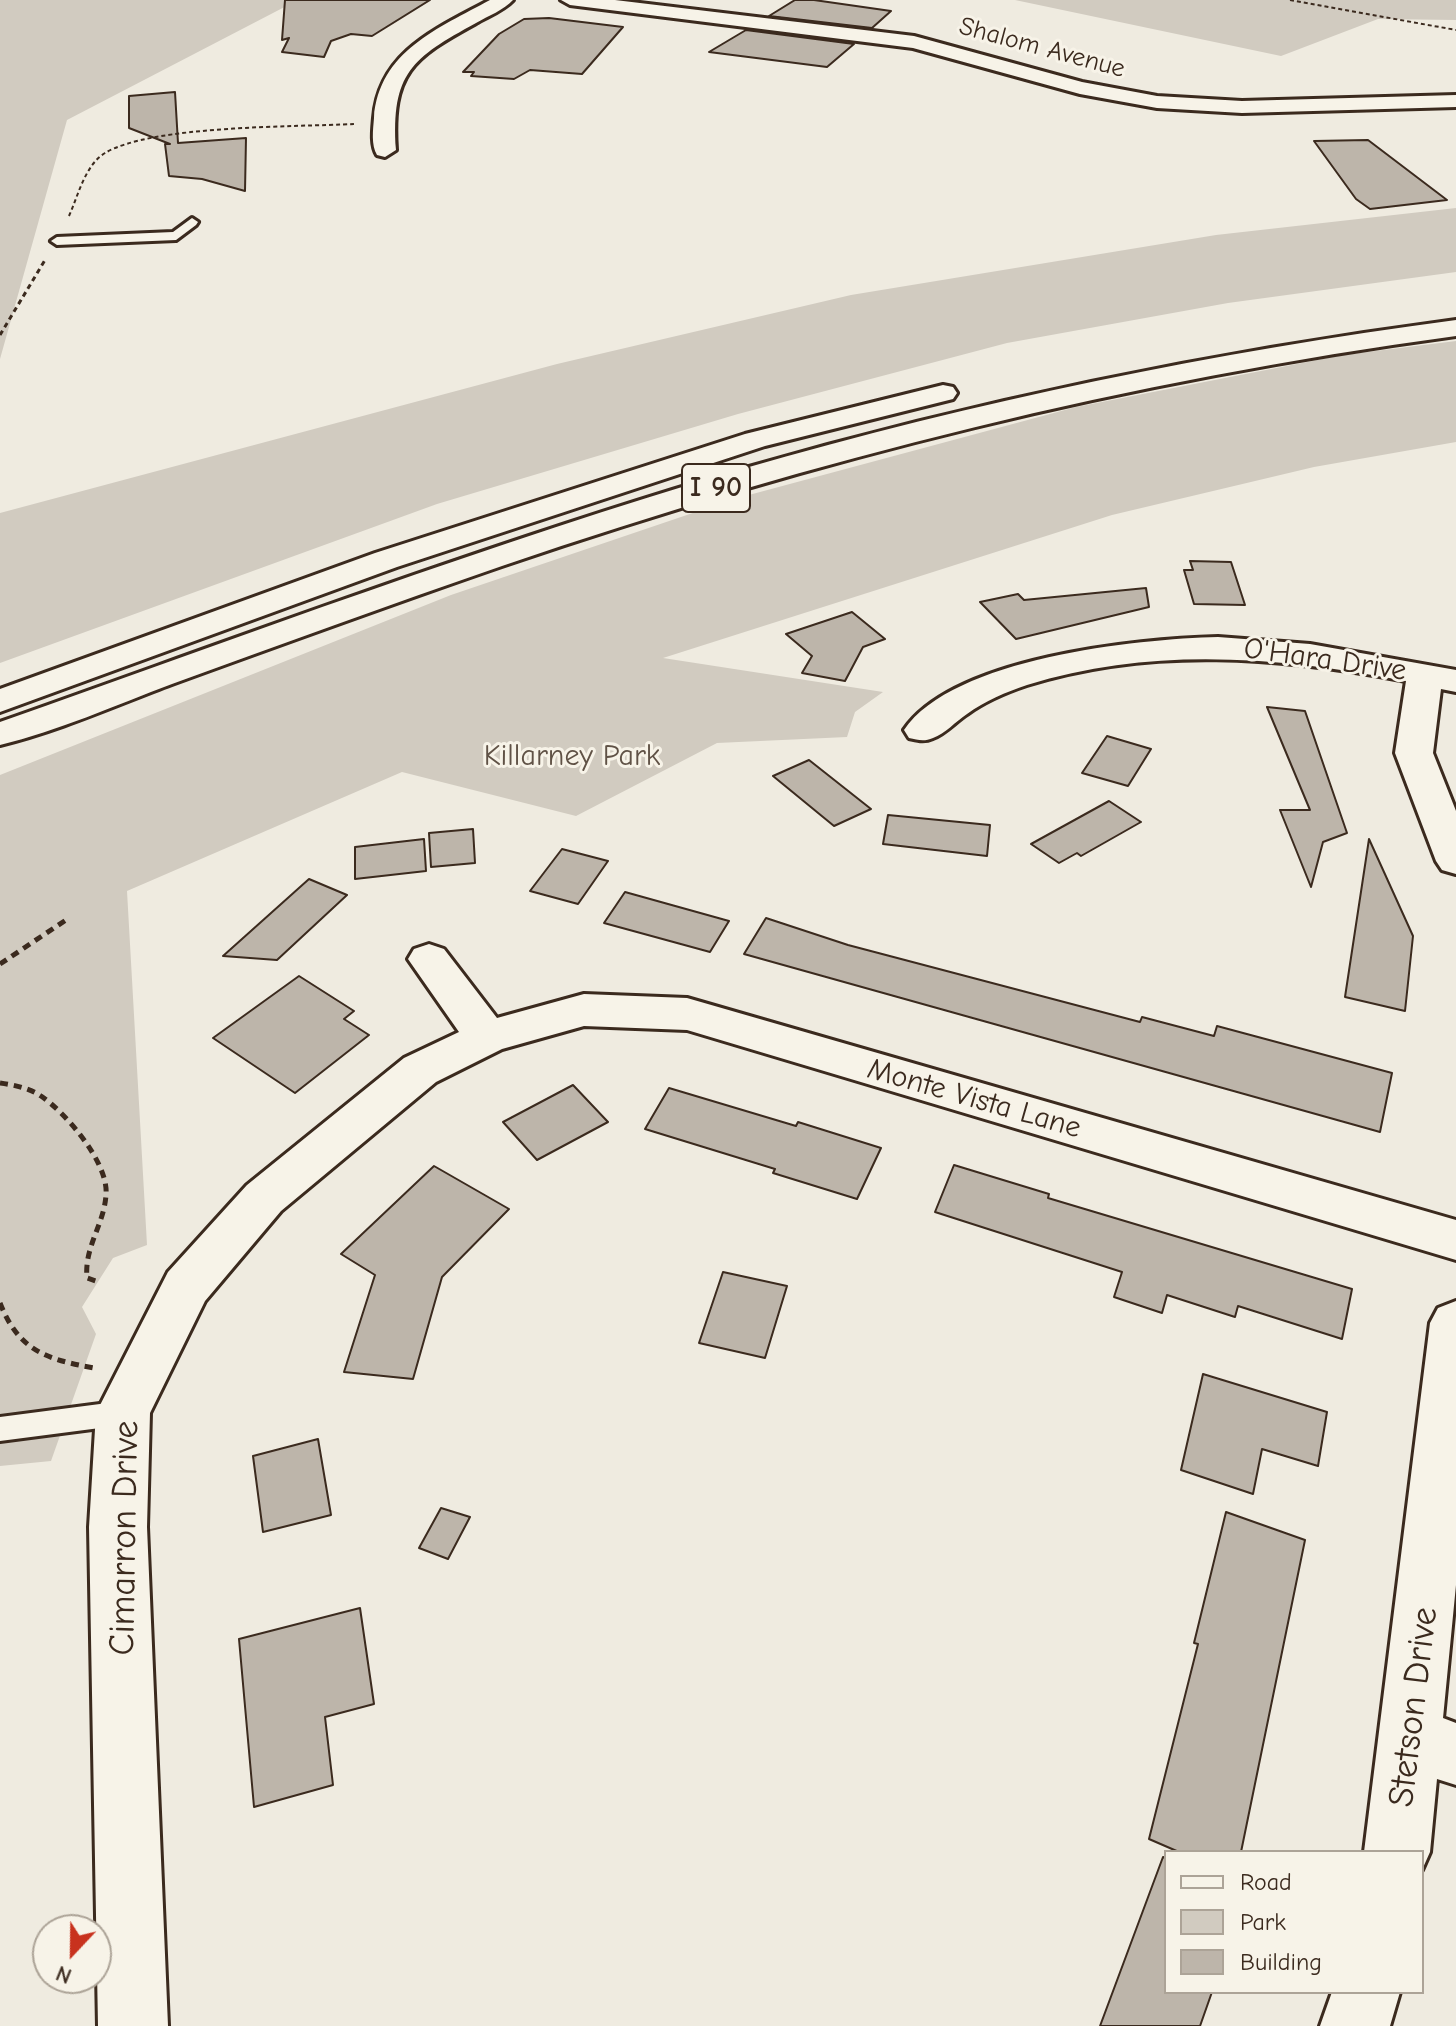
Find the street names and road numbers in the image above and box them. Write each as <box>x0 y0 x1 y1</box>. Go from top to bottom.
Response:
street label: Shalom Avenue <box>956 11 1128 85</box>
road number: I 90 <box>682 464 750 512</box>
street label: O'Hara Drive <box>1241 631 1409 689</box>
street label: Monte Vista Lane <box>863 1051 1085 1147</box>
street label: Cimarron Drive <box>101 1420 149 1656</box>
street label: Stetson Drive <box>1380 1605 1448 1809</box>

